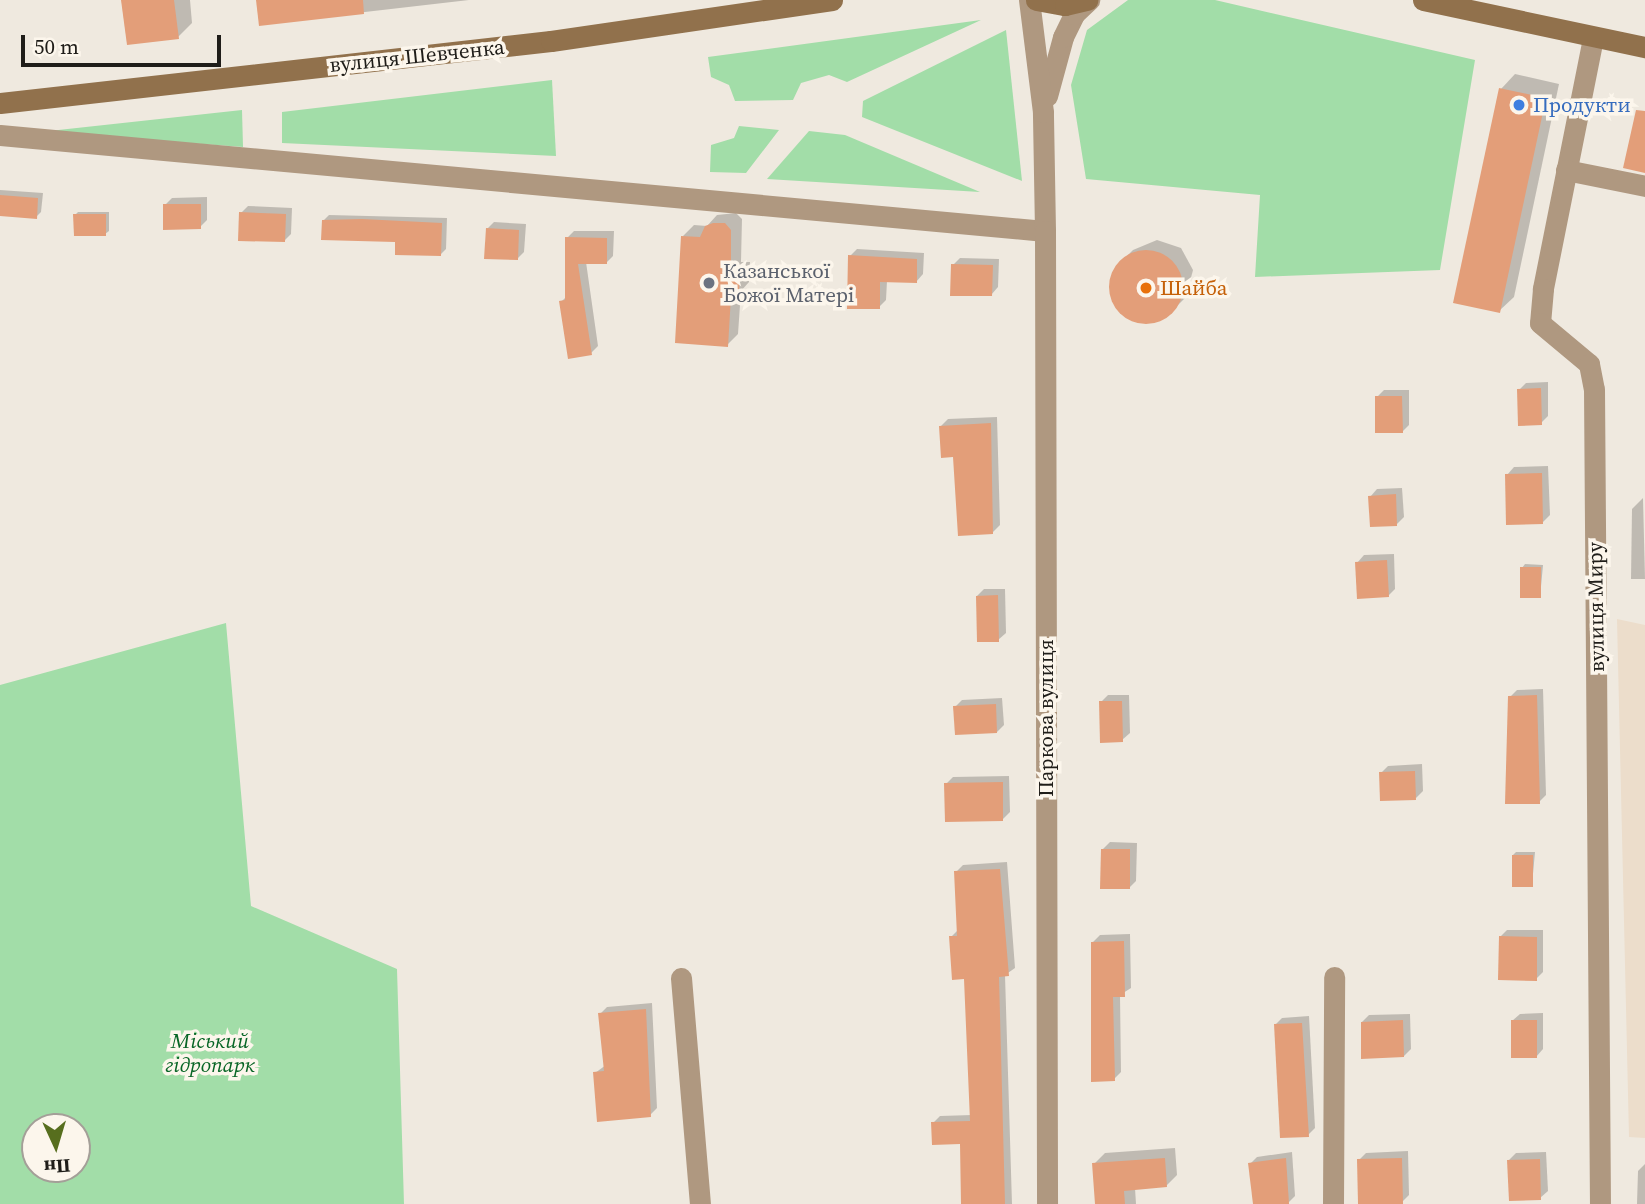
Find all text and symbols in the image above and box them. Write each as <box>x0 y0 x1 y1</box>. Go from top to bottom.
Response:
scale bar <box>24 21 224 65</box>
text: 50 m <box>34 32 79 61</box>
street label: вулиця Шевченка <box>328 34 506 78</box>
place label: Продукти <box>1533 92 1631 118</box>
marker: Продукти <box>1511 97 1527 113</box>
place label: Казанської Божої Матері <box>723 258 854 308</box>
marker: Казанської Божої Матері <box>701 275 717 291</box>
place label: Шайба <box>1160 275 1227 301</box>
marker: Шайба <box>1138 280 1154 296</box>
street label: вулиця Миру <box>1582 542 1610 672</box>
street label: Паркова вулиця <box>1033 639 1059 797</box>
park label: Міський гідропарк <box>165 1028 255 1078</box>
north arrow <box>21 1113 91 1183</box>
text: Пн <box>43 1153 71 1181</box>

